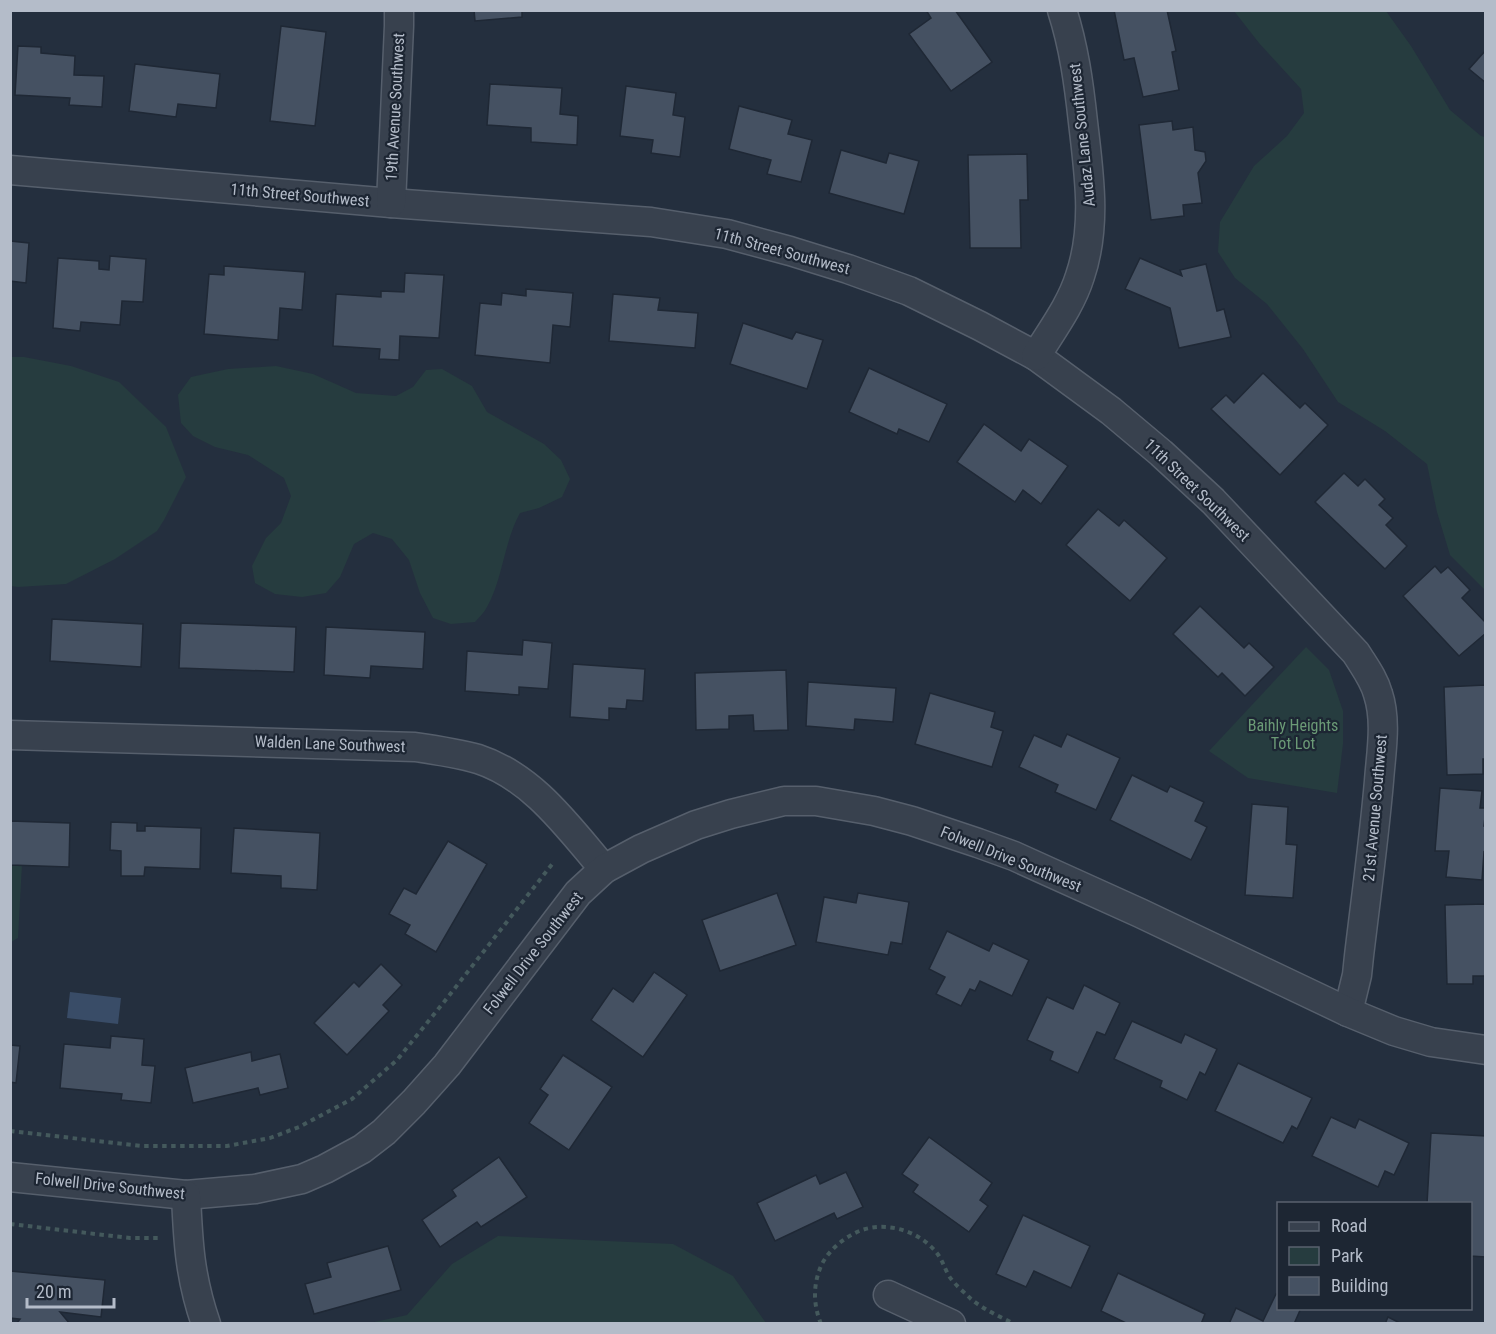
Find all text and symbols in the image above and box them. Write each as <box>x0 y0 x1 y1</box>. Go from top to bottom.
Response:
street label: 19th Avenue Southwest <box>382 32 408 181</box>
street label: Audaz Lane Southwest <box>1065 62 1099 208</box>
street label: 11th Street Southwest <box>230 179 371 211</box>
street label: 11th Street Southwest <box>712 224 852 278</box>
street label: 11th Street Southwest <box>1140 435 1254 545</box>
park label: Baihly Heights Tot Lot <box>1248 716 1338 753</box>
street label: Walden Lane Southwest <box>254 732 406 756</box>
street label: 21st Avenue Southwest <box>1359 733 1391 882</box>
street label: Folwell Drive Southwest <box>938 822 1084 896</box>
street label: Folwell Drive Southwest <box>479 888 587 1018</box>
street label: Folwell Drive Southwest <box>34 1169 186 1203</box>
legend <box>1277 1202 1472 1310</box>
text: Road <box>1331 1215 1367 1236</box>
text: Park <box>1331 1245 1363 1266</box>
scale bar <box>27 1271 114 1309</box>
text: Building <box>1331 1275 1388 1296</box>
text: 20 m <box>36 1281 71 1302</box>

